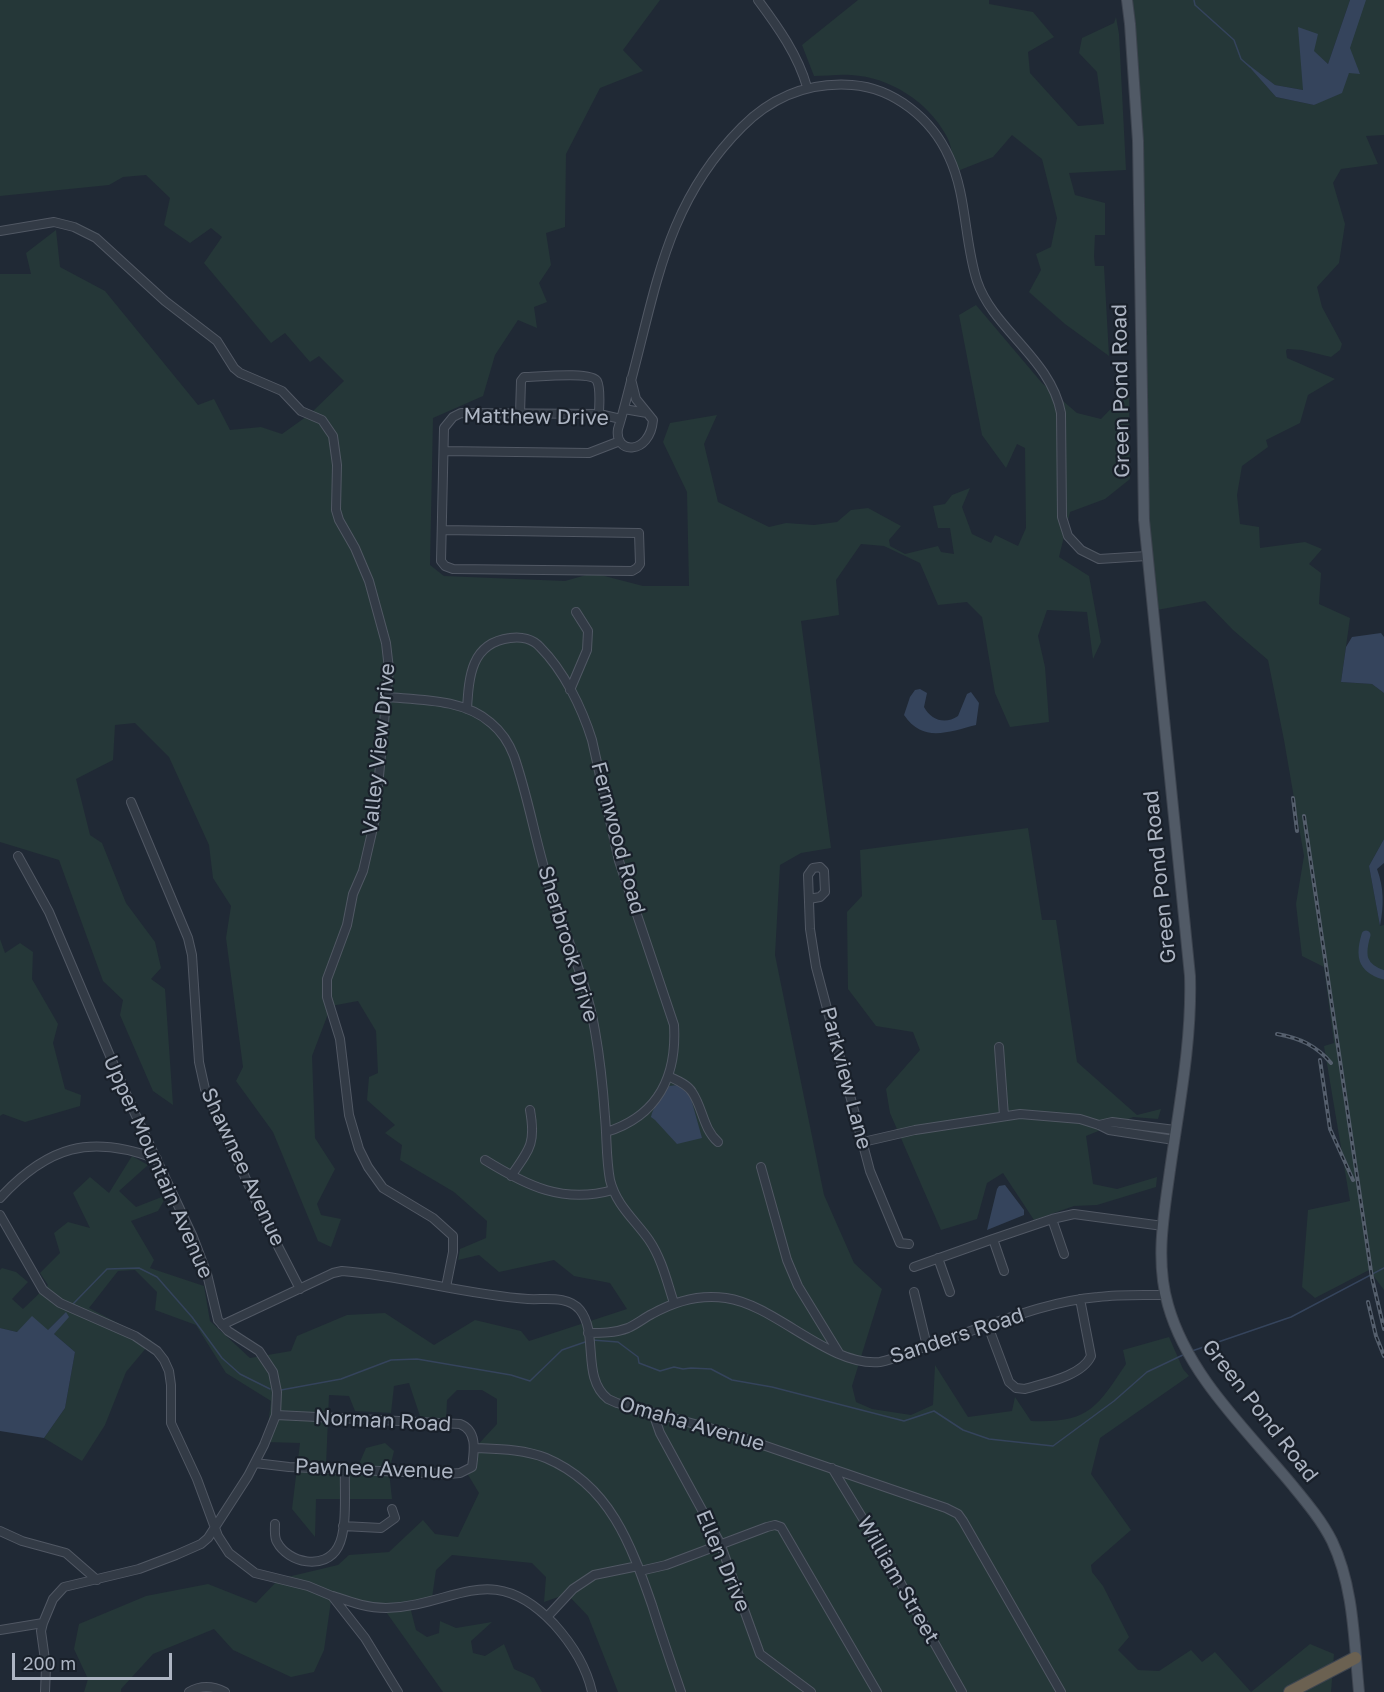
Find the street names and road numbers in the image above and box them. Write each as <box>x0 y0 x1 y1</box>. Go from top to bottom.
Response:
street label: Green Pond Road <box>1107 304 1135 478</box>
street label: Matthew Drive <box>463 403 609 431</box>
street label: Valley View Drive <box>357 662 401 836</box>
street label: Fernwood Road <box>586 759 650 917</box>
street label: Green Pond Road <box>1138 789 1182 965</box>
street label: Sherbrook Drive <box>532 863 604 1025</box>
street label: Parkview Lane <box>815 1004 877 1152</box>
street label: Upper Mountain Avenue <box>97 1052 219 1282</box>
street label: Shawnee Avenue <box>195 1084 291 1250</box>
street label: Sanders Road <box>887 1302 1027 1370</box>
street label: Green Pond Road <box>1197 1335 1323 1487</box>
street label: Omaha Avenue <box>616 1391 768 1457</box>
street label: Norman Road <box>314 1405 452 1437</box>
street label: Pawnee Avenue <box>294 1454 454 1484</box>
street label: Ellen Drive <box>690 1506 756 1616</box>
street label: William Street <box>851 1512 945 1648</box>

